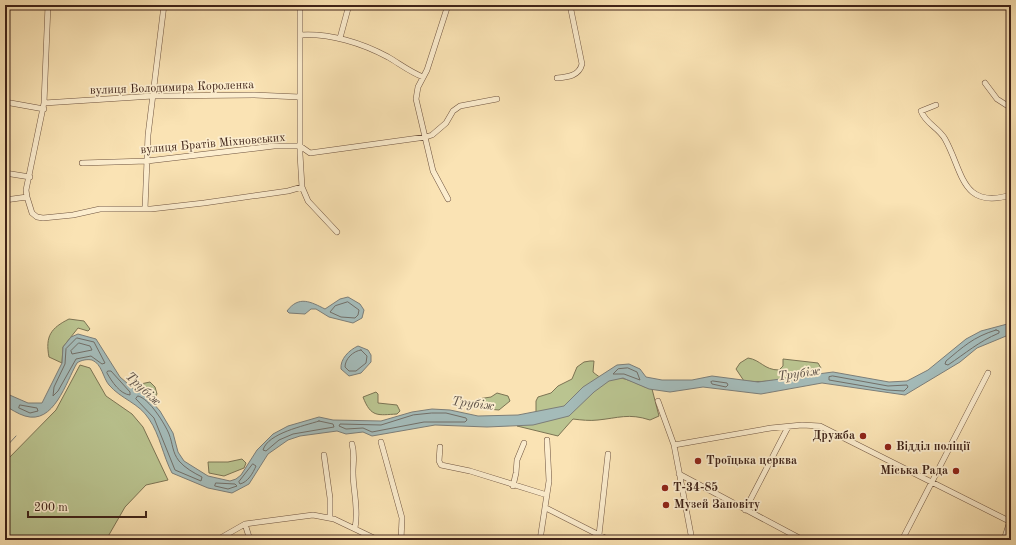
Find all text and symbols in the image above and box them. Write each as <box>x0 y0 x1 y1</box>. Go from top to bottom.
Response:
street label: вулиця Володимира Короленка <box>90 79 254 97</box>
street label: вулиця Братів Міхновських <box>140 131 286 156</box>
water label: Трубіж <box>777 365 822 383</box>
water label: Трубіж <box>123 370 163 409</box>
water label: Трубіж <box>451 395 495 413</box>
place label: Дружба <box>812 430 855 442</box>
marker: Дружба <box>858 431 868 441</box>
place label: Відділ поліції <box>896 441 971 453</box>
marker: Відділ поліції <box>883 442 893 452</box>
place label: Троїцька церква <box>706 455 797 467</box>
marker: Троїцька церква <box>693 456 703 466</box>
place label: Міська Рада <box>880 465 948 477</box>
marker: Міська Рада <box>951 466 961 476</box>
place label: Т-34-85 <box>673 481 718 494</box>
marker: Т-34-85 <box>660 483 670 493</box>
scale bar <box>28 493 146 519</box>
place label: Музей Заповіту <box>674 499 760 511</box>
marker: Музей Заповіту <box>661 500 671 510</box>
text: 200 m <box>34 502 68 514</box>

